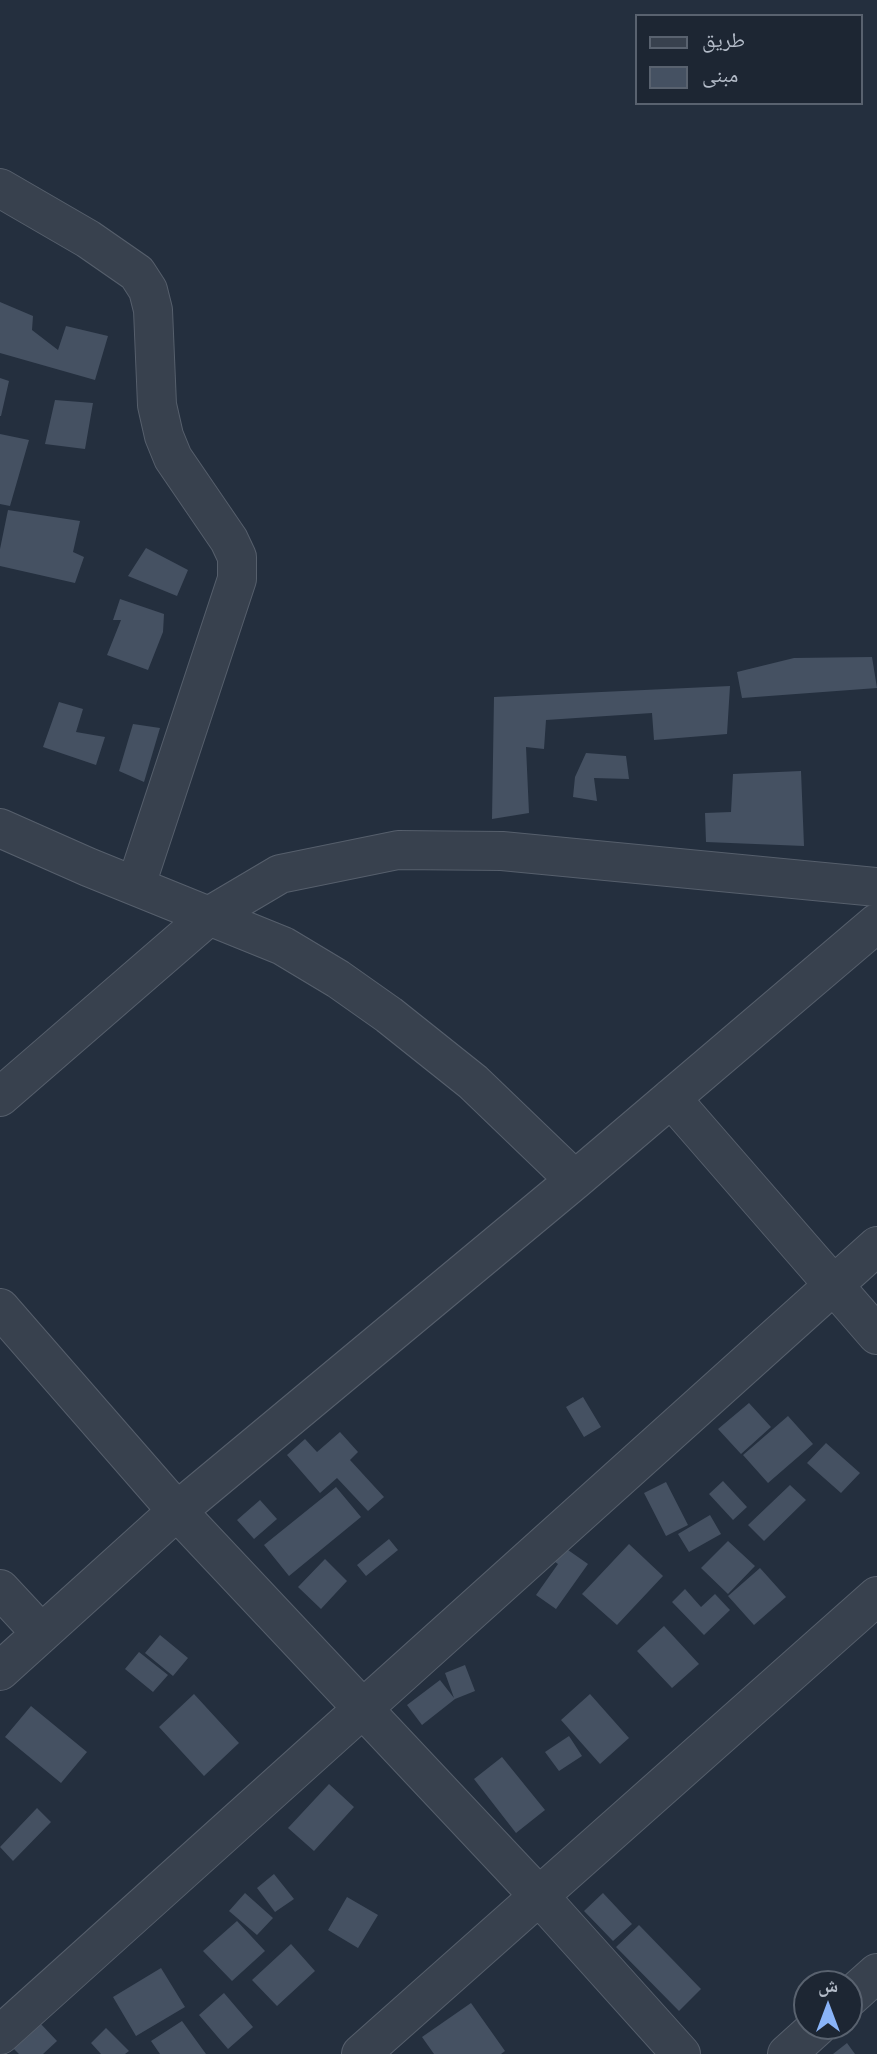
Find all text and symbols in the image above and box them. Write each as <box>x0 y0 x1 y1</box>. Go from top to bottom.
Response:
legend <box>636 14 863 105</box>
text: طريق <box>702 28 745 52</box>
text: مبنى <box>702 63 738 87</box>
north arrow <box>793 1970 863 2040</box>
text: ش <box>818 1974 838 1997</box>

